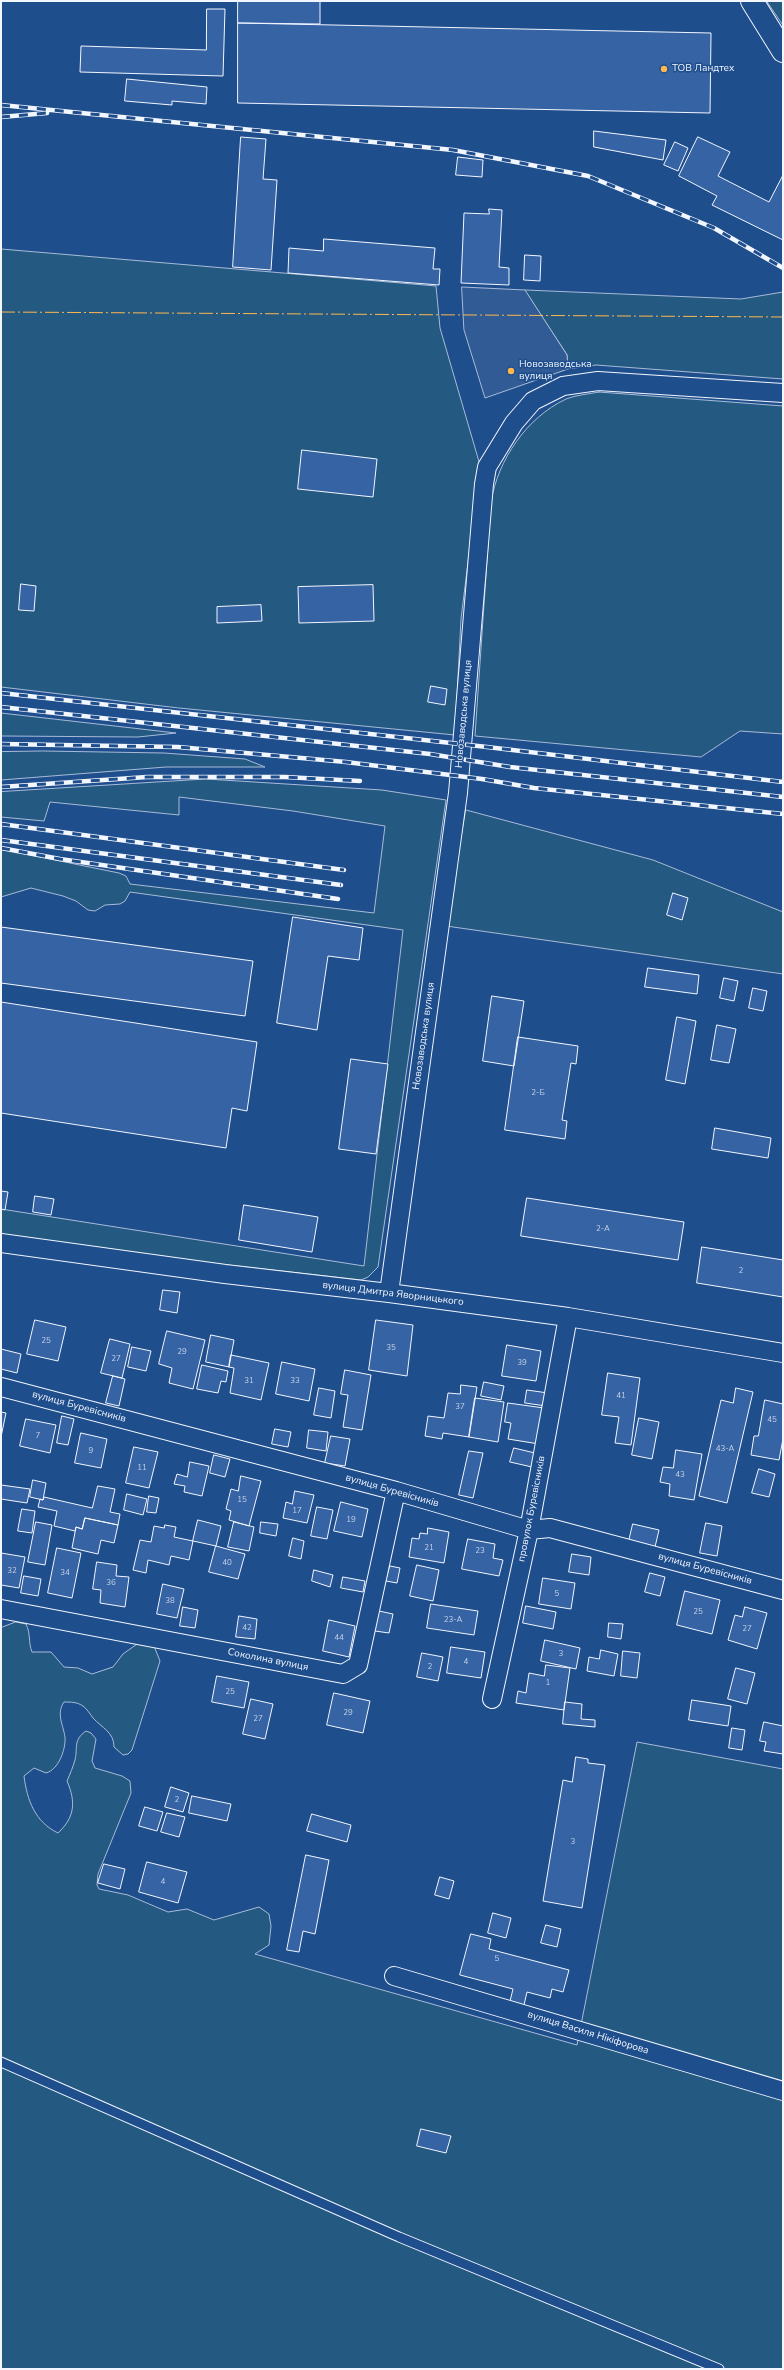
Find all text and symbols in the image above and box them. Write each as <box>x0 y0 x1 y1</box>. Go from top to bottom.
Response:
place label: ТОВ Ландтех <box>672 63 734 75</box>
marker: ТОВ Ландтех <box>659 64 669 74</box>
place label: Новозаводська вулиця <box>519 359 592 382</box>
marker: Новозаводська вулиця <box>506 366 516 376</box>
street label: Новозаводська вулиця <box>453 659 475 769</box>
street label: Новозаводська вулиця <box>411 981 437 1091</box>
house number: 2-Б <box>531 1088 545 1098</box>
house number: 2-А <box>596 1224 610 1234</box>
house number: 2 <box>739 1266 743 1276</box>
street label: вулиця Дмитра Яворницького <box>322 1279 464 1309</box>
house number: 25 <box>41 1336 51 1346</box>
house number: 35 <box>386 1343 396 1353</box>
house number: 29 <box>177 1347 187 1357</box>
house number: 27 <box>111 1354 121 1364</box>
house number: 39 <box>517 1358 527 1368</box>
house number: 31 <box>244 1376 254 1386</box>
house number: 33 <box>290 1376 300 1386</box>
street label: вулиця Буревісників <box>31 1389 127 1425</box>
house number: 41 <box>616 1391 626 1401</box>
house number: 37 <box>455 1402 465 1412</box>
house number: 45 <box>767 1415 777 1425</box>
house number: 7 <box>36 1431 40 1441</box>
house number: 43-А <box>716 1444 734 1454</box>
house number: 9 <box>89 1446 93 1456</box>
street label: провулок Буревісників <box>516 1455 548 1563</box>
house number: 11 <box>137 1463 147 1473</box>
house number: 43 <box>675 1470 685 1480</box>
street label: вулиця Буревісників <box>344 1472 440 1510</box>
house number: 15 <box>237 1495 247 1505</box>
house number: 17 <box>292 1506 302 1516</box>
house number: 19 <box>346 1515 356 1525</box>
house number: 21 <box>424 1543 434 1553</box>
house number: 23 <box>475 1546 485 1556</box>
street label: вулиця Буревісників <box>657 1551 753 1587</box>
house number: 40 <box>222 1558 232 1568</box>
house number: 32 <box>7 1566 17 1576</box>
house number: 34 <box>60 1568 70 1578</box>
house number: 36 <box>106 1578 116 1588</box>
house number: 5 <box>555 1589 559 1599</box>
house number: 38 <box>165 1596 175 1606</box>
house number: 25 <box>693 1607 703 1617</box>
house number: 23-А <box>444 1615 462 1625</box>
house number: 42 <box>242 1623 252 1633</box>
house number: 27 <box>742 1624 752 1634</box>
house number: 44 <box>334 1633 344 1643</box>
street label: Соколина вулиця <box>227 1646 309 1674</box>
house number: 3 <box>559 1649 563 1659</box>
house number: 4 <box>464 1657 468 1667</box>
house number: 2 <box>428 1662 432 1672</box>
house number: 1 <box>546 1678 550 1688</box>
house number: 25 <box>225 1687 235 1697</box>
house number: 29 <box>343 1708 353 1718</box>
house number: 27 <box>253 1714 263 1724</box>
house number: 2 <box>175 1795 179 1805</box>
house number: 3 <box>571 1837 575 1847</box>
house number: 4 <box>161 1877 165 1887</box>
house number: 5 <box>495 1954 499 1964</box>
street label: вулиця Василя Нікіфорова <box>526 2009 650 2057</box>

